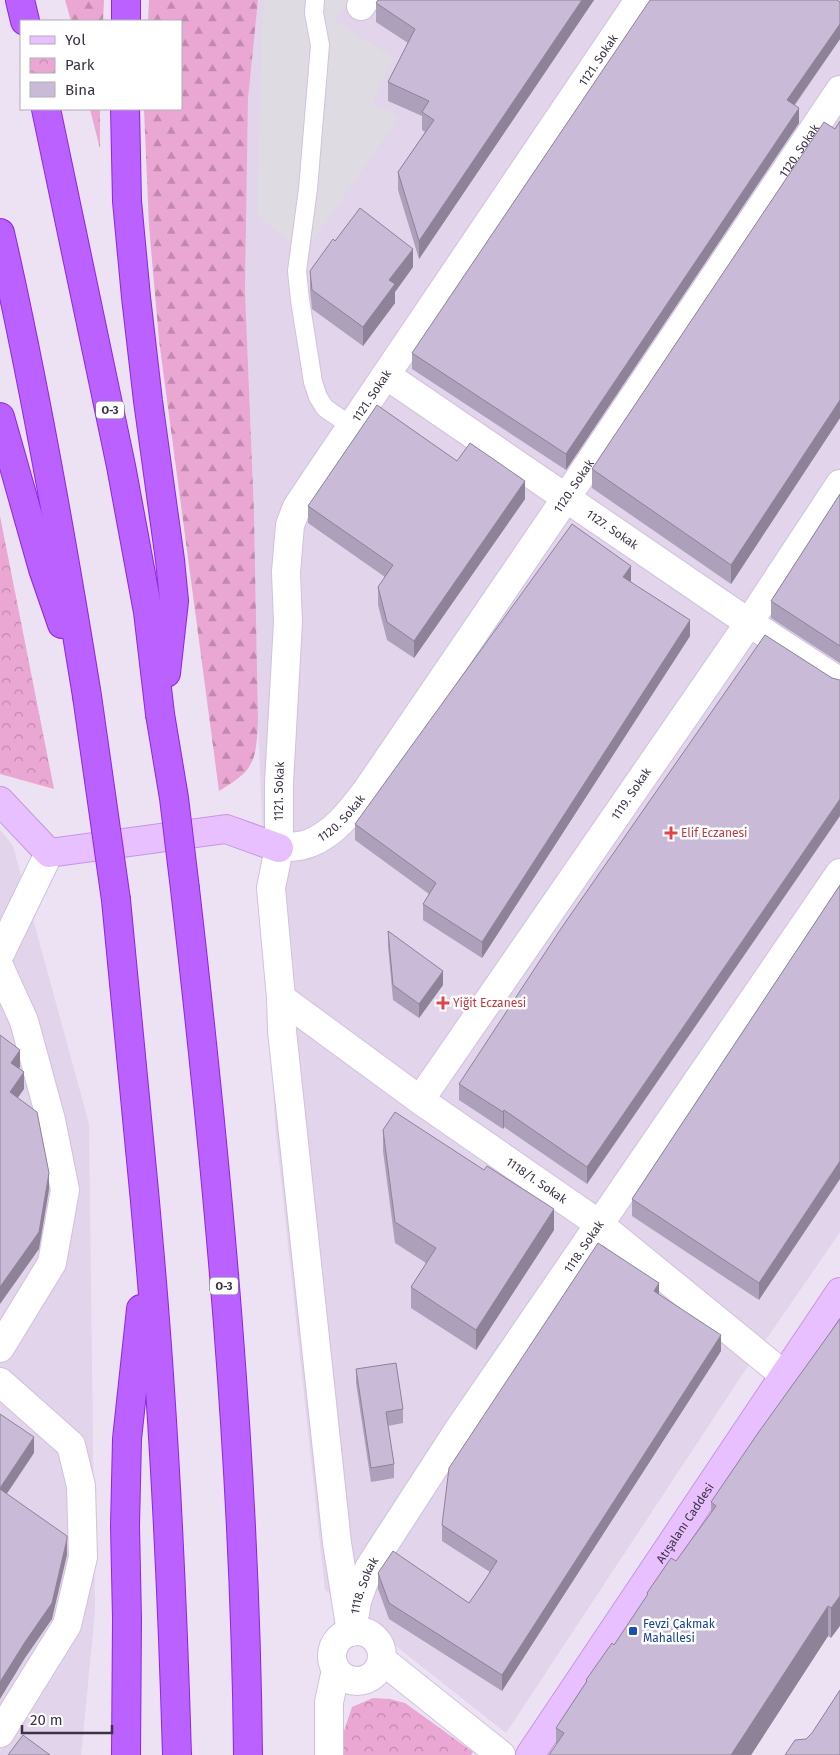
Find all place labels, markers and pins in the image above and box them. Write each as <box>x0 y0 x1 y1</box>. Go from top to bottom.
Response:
place label: Elif Eczanesi <box>681 826 748 840</box>
marker: Elif Eczanesi <box>665 827 677 839</box>
place label: Yiğit Eczanesi <box>453 996 526 1010</box>
marker: Yiğit Eczanesi <box>437 997 449 1009</box>
place label: Fevzi Çakmak Mahallesi <box>643 1617 716 1645</box>
marker: Fevzi Çakmak Mahallesi <box>627 1625 639 1637</box>

